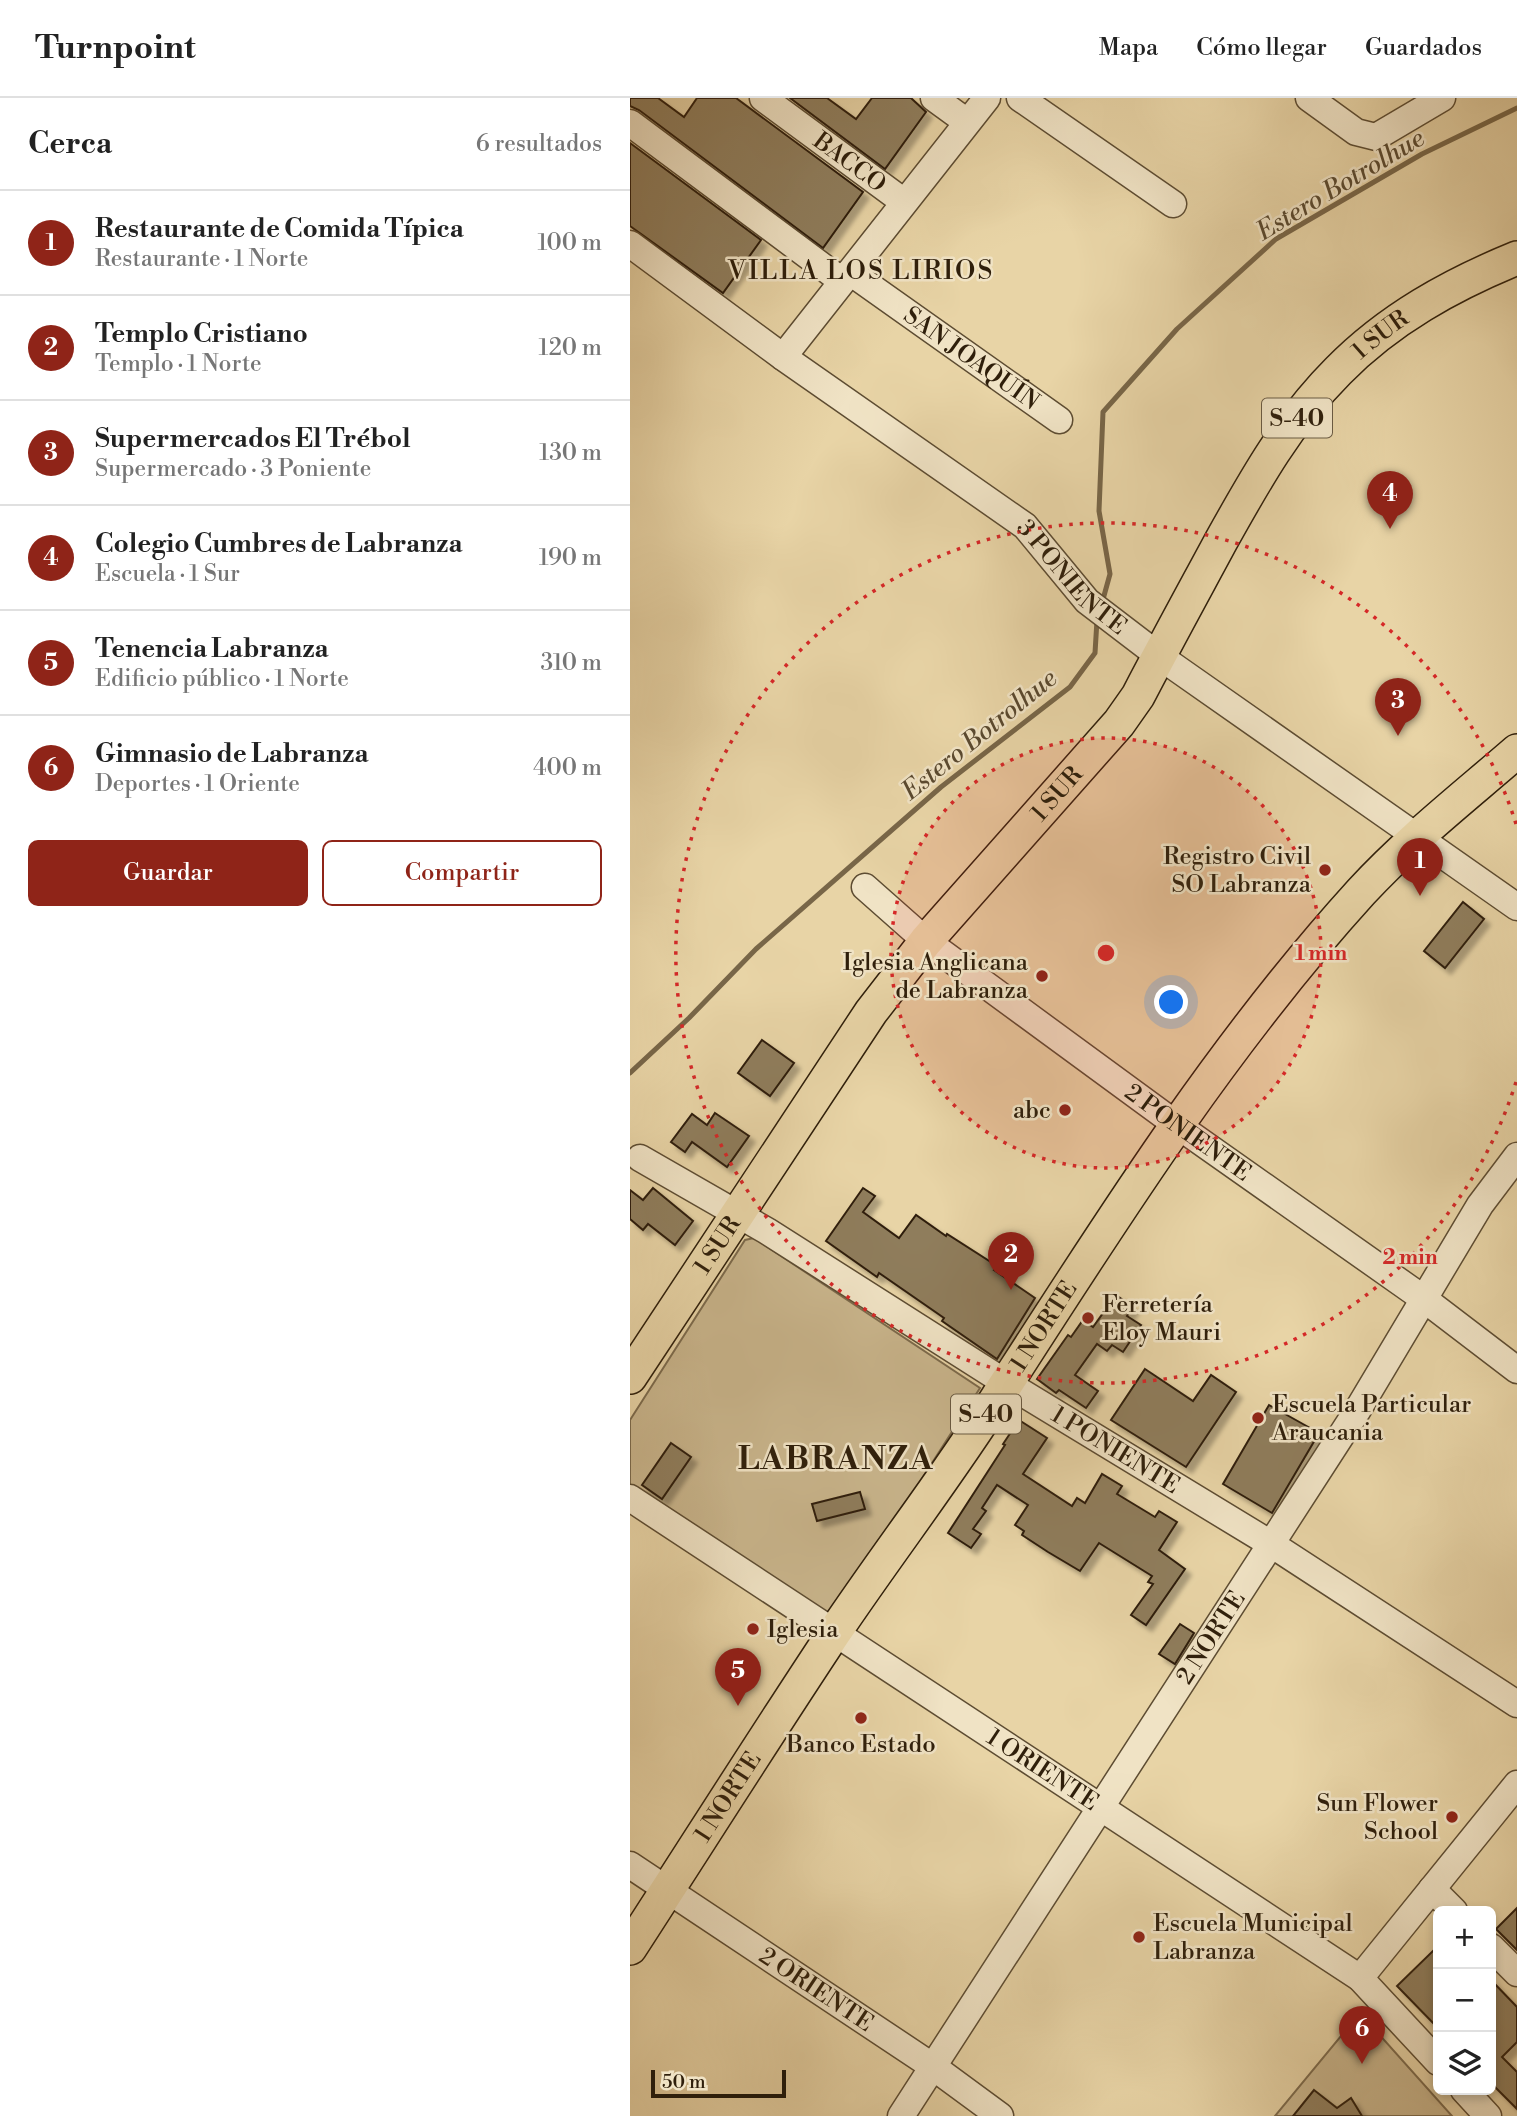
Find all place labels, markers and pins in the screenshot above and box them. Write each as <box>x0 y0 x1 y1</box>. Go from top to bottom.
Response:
pin: 4 <box>1367 471 1413 529</box>
pin: 3 <box>1375 678 1421 736</box>
pin: 1 <box>1397 838 1443 896</box>
place label: Registro Civil SO Labranza <box>1163 842 1312 900</box>
marker: Registro Civil SO Labranza <box>1317 862 1333 878</box>
centre of rings <box>1094 941 1118 965</box>
place label: Iglesia Anglicana de Labranza <box>843 948 1029 1006</box>
marker: Iglesia Anglicana de Labranza <box>1034 968 1050 984</box>
place label: abc <box>1013 1096 1051 1126</box>
marker: abc <box>1057 1102 1073 1118</box>
pin: 2 <box>988 1232 1034 1290</box>
place label: Ferretería Eloy Mauri <box>1102 1290 1221 1348</box>
marker: Ferretería Eloy Mauri <box>1080 1310 1096 1326</box>
place label: Escuela Particular Araucania <box>1271 1390 1471 1448</box>
marker: Escuela Particular Araucania <box>1250 1410 1266 1426</box>
place label: Iglesia <box>767 1615 839 1645</box>
marker: Iglesia <box>745 1621 761 1637</box>
pin: 5 <box>715 1648 761 1706</box>
marker: Banco Estado <box>853 1710 869 1726</box>
place label: Banco Estado <box>785 1730 936 1760</box>
place label: Sun Flower School <box>1316 1789 1438 1847</box>
marker: Sun Flower School <box>1444 1809 1460 1825</box>
place label: Escuela Municipal Labranza <box>1153 1909 1353 1967</box>
marker: Escuela Municipal Labranza <box>1131 1929 1147 1945</box>
pin: 6 <box>1339 2006 1385 2064</box>

